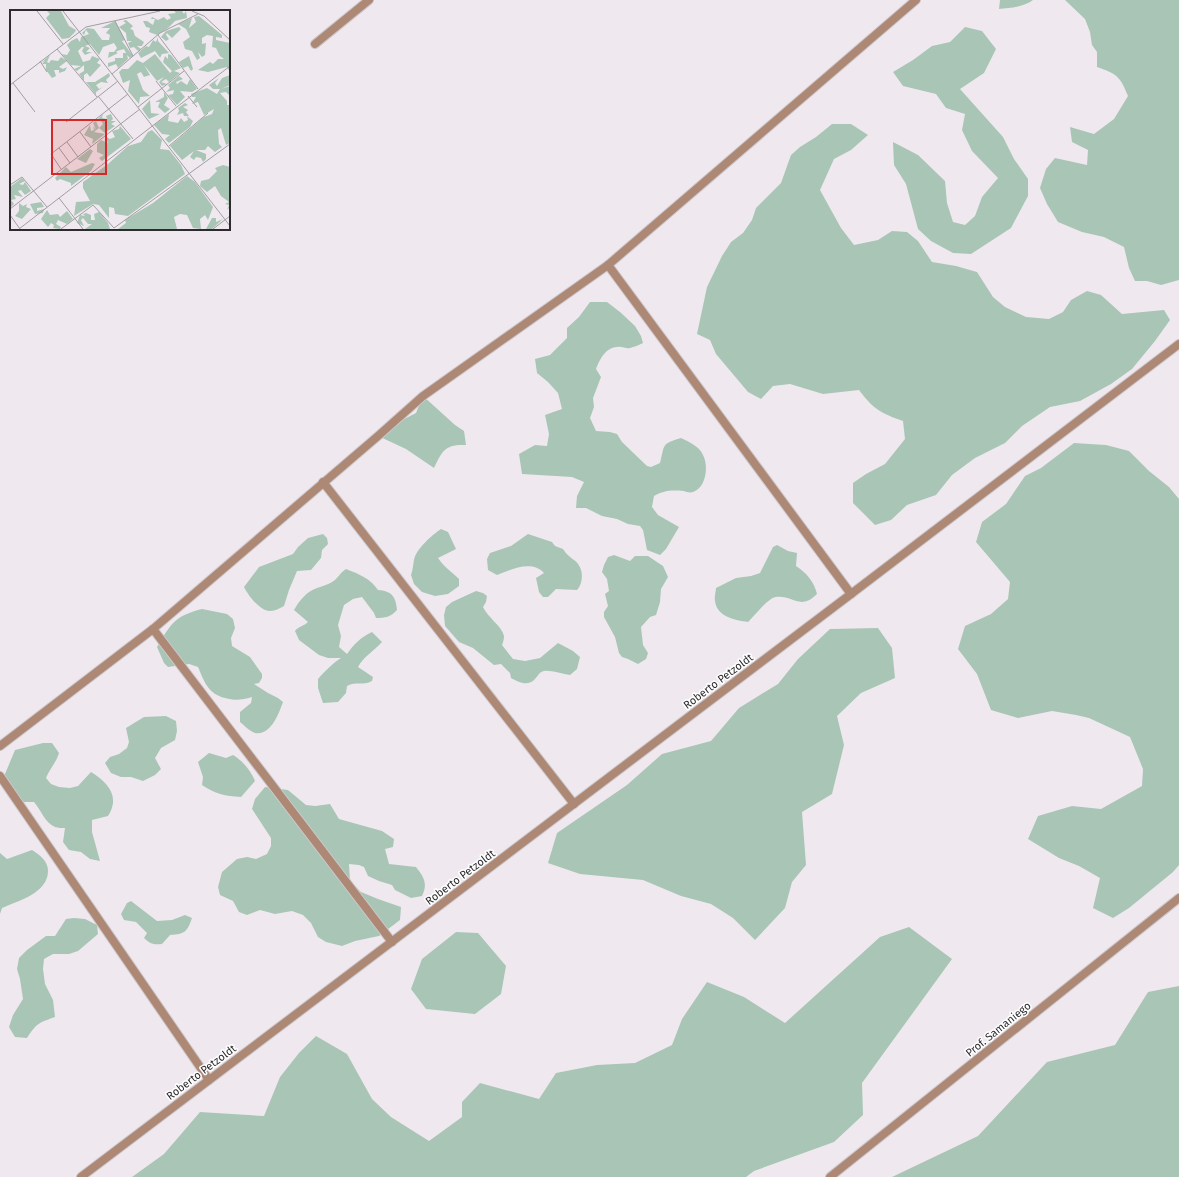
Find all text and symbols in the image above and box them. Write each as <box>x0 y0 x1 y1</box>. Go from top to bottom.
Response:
inset map <box>10 10 230 230</box>
street label: Roberto Petzoldt <box>681 651 756 712</box>
street label: Roberto Petzoldt <box>423 847 498 908</box>
street label: Prof. Samaniego <box>963 999 1034 1060</box>
street label: Roberto Petzoldt <box>164 1042 239 1103</box>

